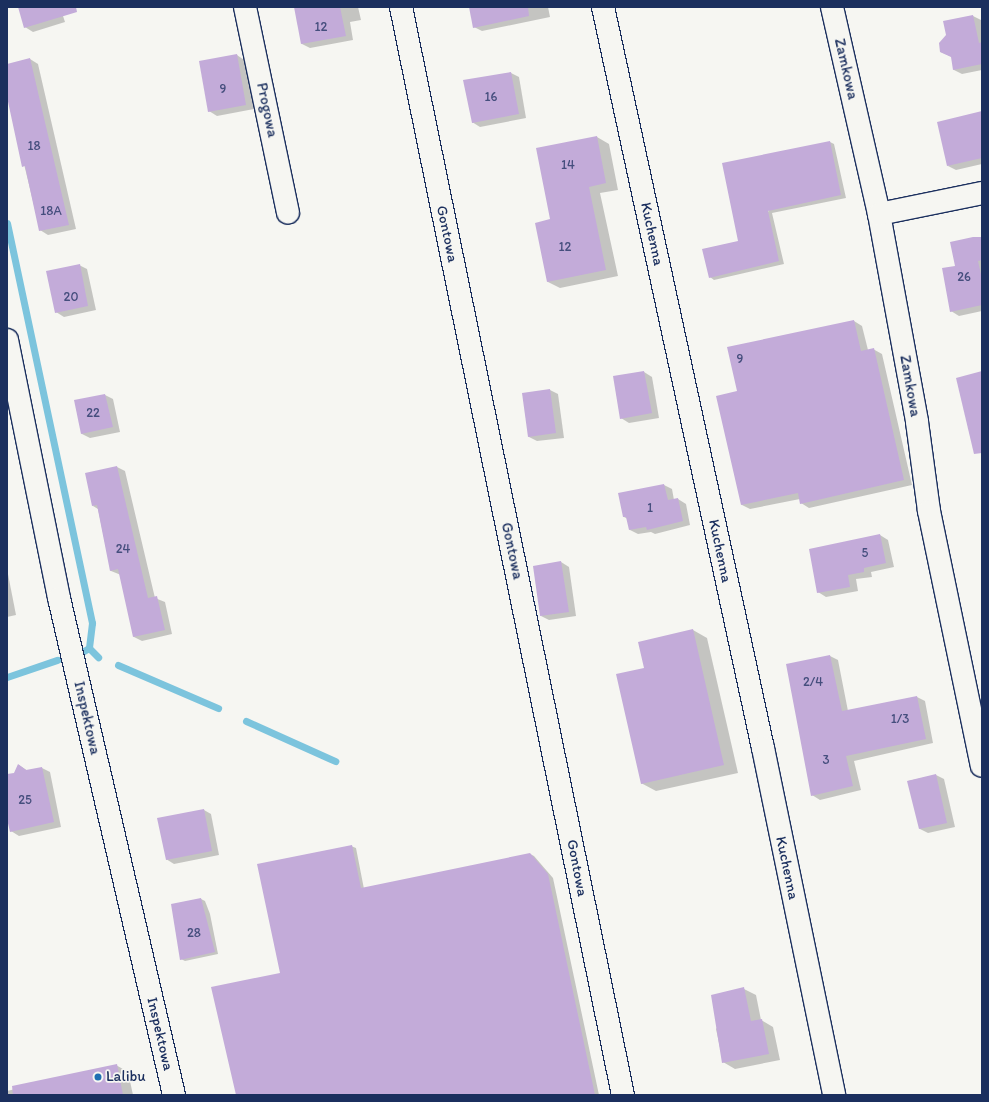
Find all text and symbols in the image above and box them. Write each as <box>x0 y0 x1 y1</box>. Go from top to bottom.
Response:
house number: 12 <box>315 19 327 35</box>
street label: Zamkowa <box>830 37 862 101</box>
house number: 9 <box>220 81 226 97</box>
street label: Progowa <box>252 81 282 139</box>
house number: 16 <box>485 89 497 105</box>
house number: 18 <box>27 138 41 154</box>
house number: 14 <box>561 157 575 173</box>
street label: Kuchenna <box>637 201 667 267</box>
house number: 18A <box>40 203 62 219</box>
street label: Gontowa <box>432 204 462 264</box>
house number: 12 <box>559 239 571 255</box>
house number: 26 <box>957 269 971 285</box>
house number: 20 <box>64 289 78 305</box>
house number: 9 <box>737 351 743 367</box>
street label: Zamkowa <box>896 354 924 418</box>
house number: 22 <box>86 405 100 421</box>
house number: 1 <box>647 500 653 516</box>
street label: Kuchenna <box>705 518 735 584</box>
street label: Gontowa <box>497 521 527 581</box>
house number: 24 <box>116 541 130 557</box>
house number: 5 <box>862 545 868 561</box>
house number: 2/4 <box>803 674 823 690</box>
street label: Inspektowa <box>70 680 104 756</box>
house number: 1/3 <box>891 711 909 727</box>
house number: 3 <box>822 752 830 768</box>
house number: 25 <box>18 792 32 808</box>
street label: Kuchenna <box>772 835 802 901</box>
street label: Gontowa <box>563 838 591 898</box>
house number: 28 <box>187 925 201 941</box>
street label: Inspektowa <box>143 996 177 1072</box>
place label: Lalibu <box>106 1068 146 1086</box>
marker: Lalibu <box>93 1072 103 1082</box>

